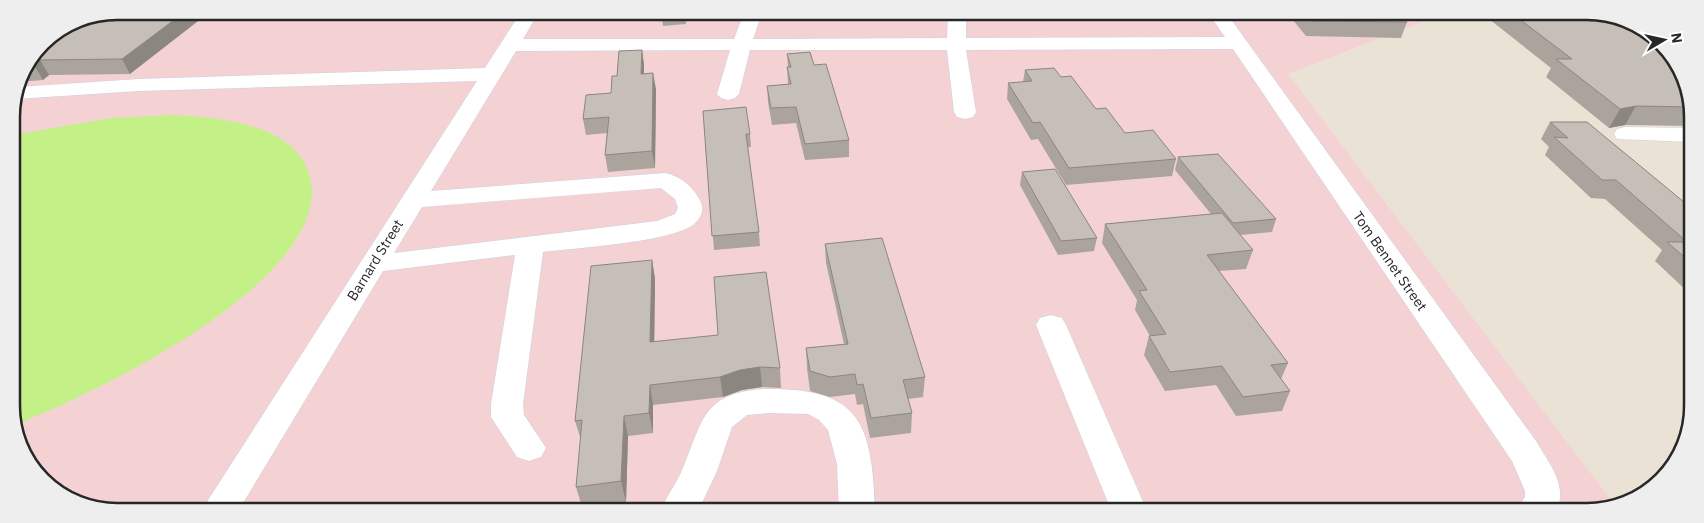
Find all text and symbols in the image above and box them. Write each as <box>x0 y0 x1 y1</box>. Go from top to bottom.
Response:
north arrow <box>1639 15 1689 65</box>
text: N <box>1667 32 1687 44</box>
street label: Tom Bennet Street <box>1349 208 1431 314</box>
street label: Barnard Street <box>343 216 407 304</box>

